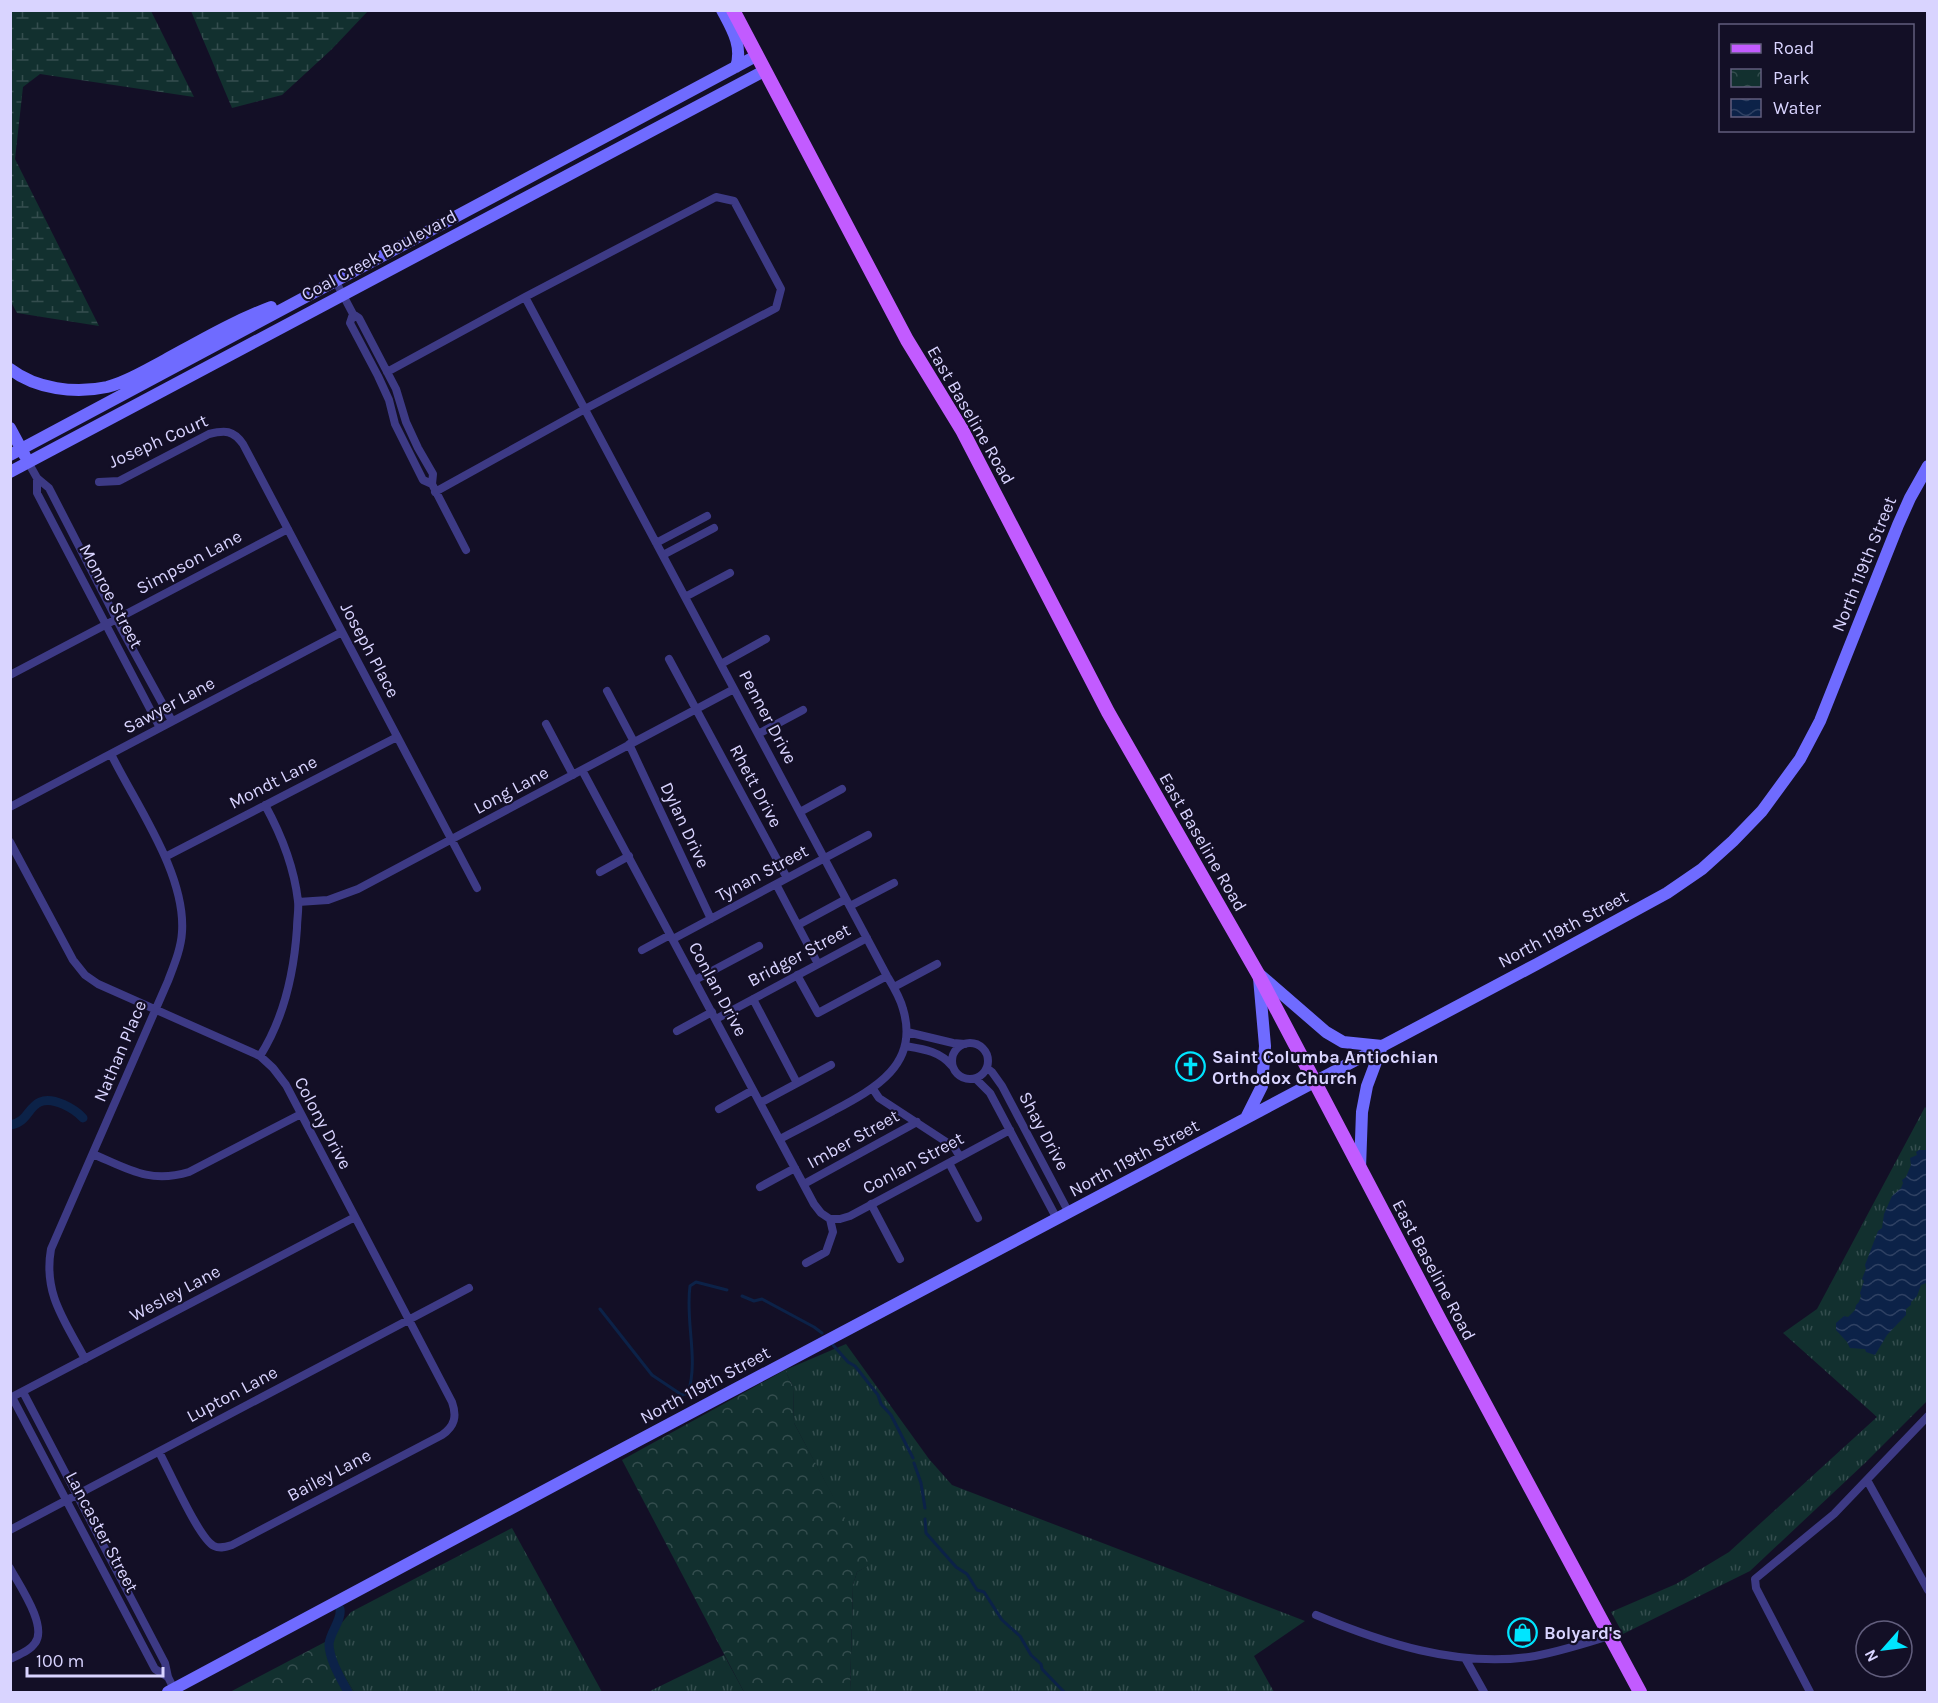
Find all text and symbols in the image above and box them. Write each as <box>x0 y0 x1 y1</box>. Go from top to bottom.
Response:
legend <box>1719 24 1914 132</box>
text: Road <box>1773 37 1814 59</box>
text: Park <box>1773 67 1810 89</box>
text: Water <box>1773 97 1821 119</box>
street label: Coal Creek Boulevard <box>298 205 460 305</box>
street label: East Baseline Road <box>922 342 1020 488</box>
street label: Joseph Court <box>105 409 211 473</box>
street label: North 119th Street <box>1827 493 1901 635</box>
street label: Simpson Lane <box>132 525 246 599</box>
street label: Monroe Street <box>74 540 148 652</box>
street label: Joseph Place <box>336 599 404 701</box>
street label: Penner Drive <box>734 666 802 768</box>
street label: Sawyer Lane <box>119 672 219 738</box>
street label: Rhett Drive <box>725 741 787 831</box>
street label: Mondt Lane <box>225 750 321 814</box>
street label: Long Lane <box>470 761 552 819</box>
street label: East Baseline Road <box>1154 769 1252 915</box>
street label: Dylan Drive <box>656 778 714 872</box>
street label: Tynan Street <box>712 839 812 906</box>
street label: North 119th Street <box>1494 885 1632 973</box>
street label: Bridger Street <box>744 919 854 991</box>
street label: Conlan Drive <box>684 938 752 1040</box>
street label: Nathan Place <box>89 997 151 1105</box>
place label: Saint Columba Antiochian Orthodox Church <box>1212 1046 1438 1089</box>
church icon: Saint Columba Antiochian Orthodox Church <box>1175 1051 1207 1083</box>
street label: Colony Drive <box>290 1073 356 1173</box>
street label: Shay Drive <box>1014 1088 1074 1174</box>
street label: Imber Street <box>803 1105 903 1173</box>
street label: North 119th Street <box>1065 1114 1203 1202</box>
street label: Conlan Street <box>859 1127 967 1199</box>
street label: East Baseline Road <box>1388 1196 1480 1344</box>
street label: Wesley Lane <box>126 1260 224 1326</box>
street label: North 119th Street <box>636 1341 774 1429</box>
street label: Lupton Lane <box>183 1361 281 1427</box>
street label: Bailey Lane <box>283 1444 375 1506</box>
street label: Lancaster Street <box>61 1468 143 1597</box>
shop icon: Bolyard's <box>1507 1617 1539 1649</box>
north arrow <box>1854 1619 1914 1679</box>
place label: Bolyard's <box>1544 1622 1622 1644</box>
scale bar <box>27 1640 164 1678</box>
text: N <box>1860 1646 1882 1665</box>
text: 100 m <box>36 1650 84 1672</box>

